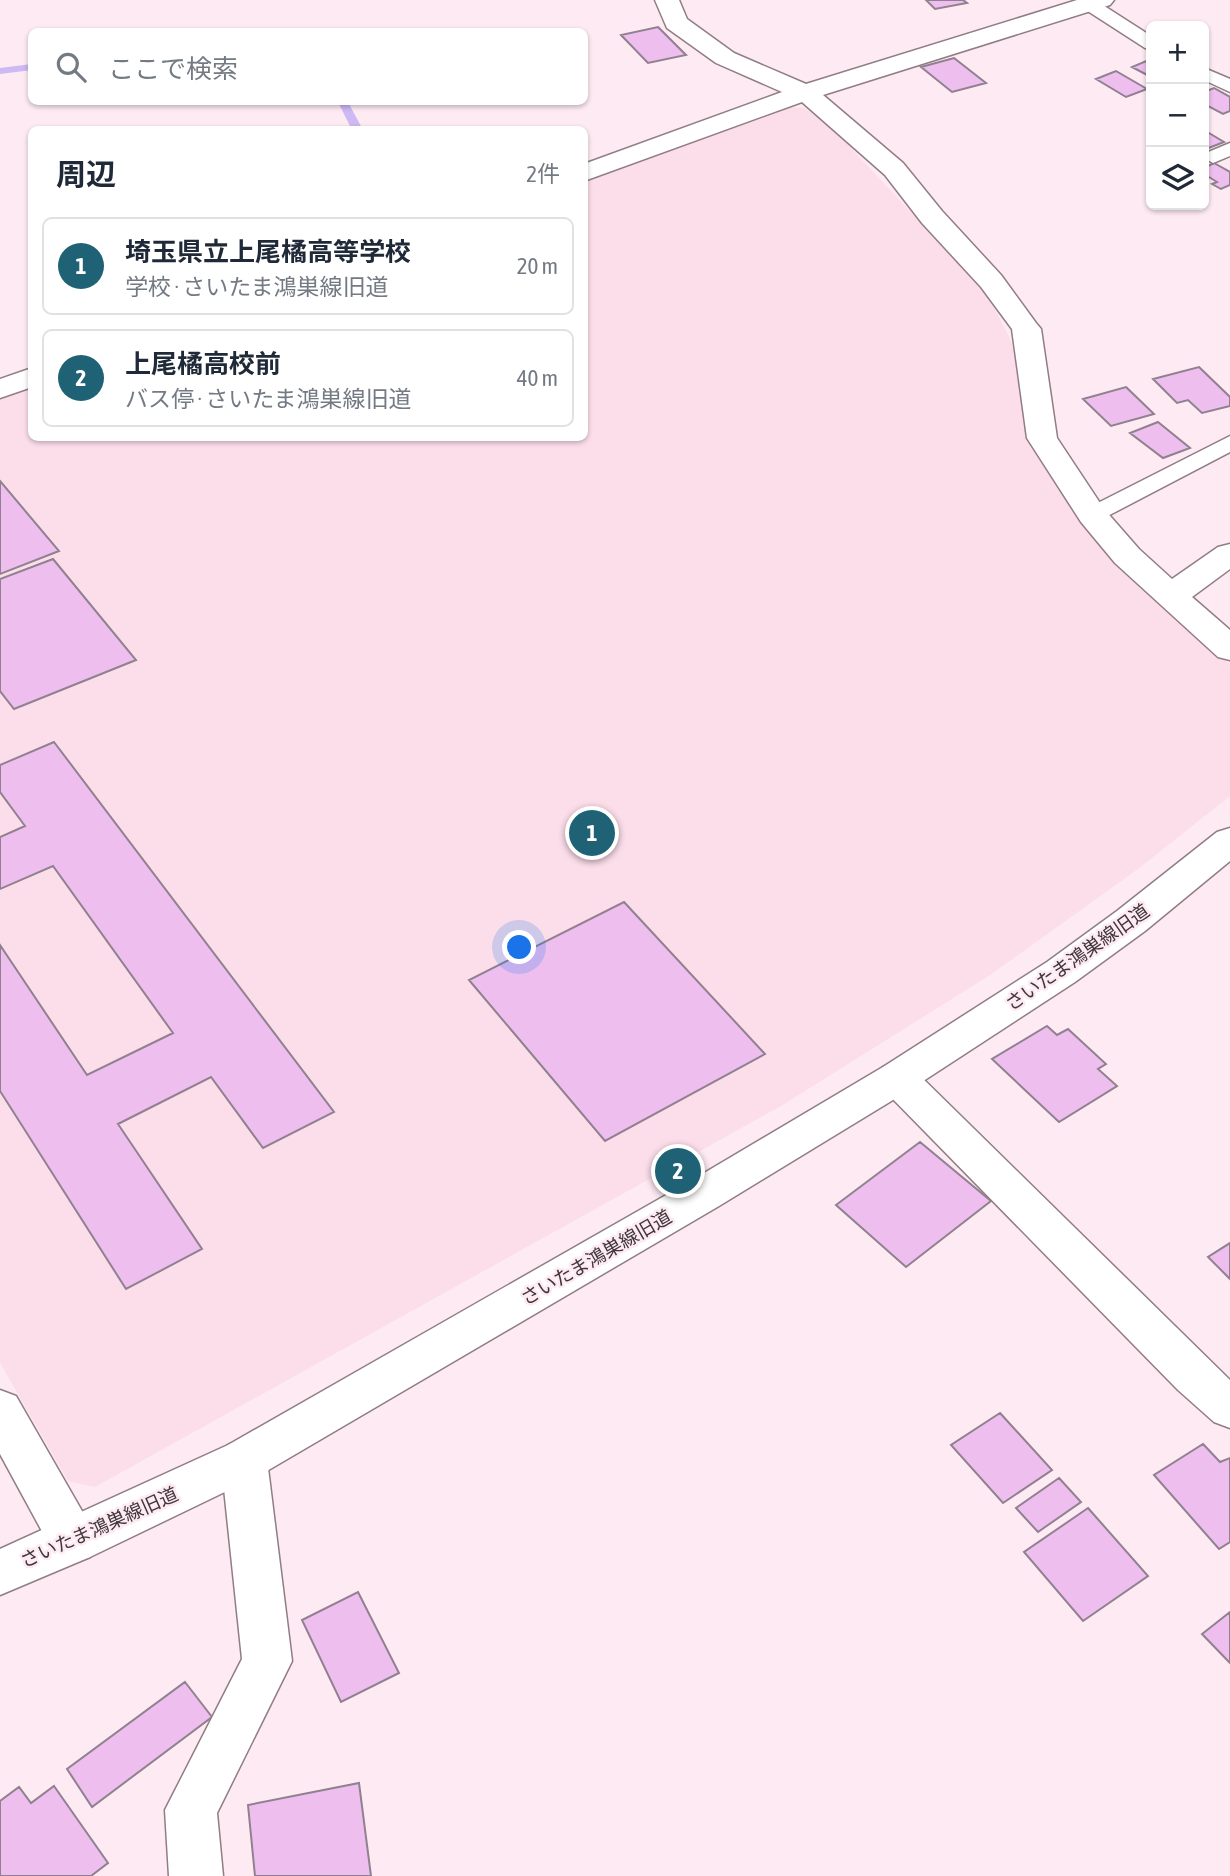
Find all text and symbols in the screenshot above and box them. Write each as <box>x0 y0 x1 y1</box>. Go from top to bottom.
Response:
map controls <box>1146 21 1209 210</box>
button: + <box>1146 21 1209 84</box>
search box <box>28 28 588 105</box>
icon: search <box>52 48 90 86</box>
text: ここで検索 <box>108 54 238 84</box>
button: − <box>1146 84 1209 147</box>
button: layers <box>1146 147 1209 210</box>
text: 周辺 <box>56 157 116 191</box>
text: 2件 <box>526 161 560 187</box>
text: 埼玉県立上尾橘高等学校 <box>125 237 411 267</box>
text: 1 <box>76 253 86 279</box>
text: 20 m <box>517 253 558 279</box>
text: 学校 · さいたま鴻巣線旧道 <box>125 274 389 300</box>
text: 上尾橘高校前 <box>125 349 281 379</box>
text: 2 <box>76 365 86 391</box>
text: 40 m <box>517 365 558 391</box>
text: バス停 · さいたま鴻巣線旧道 <box>125 386 412 412</box>
pin: 1 <box>569 807 615 859</box>
street label: さいたま鴻巣線旧道 <box>1001 899 1153 1015</box>
your location <box>502 930 536 964</box>
pin: 2 <box>655 1145 701 1197</box>
street label: さいたま鴻巣線旧道 <box>517 1205 675 1309</box>
street label: さいたま鴻巣線旧道 <box>17 1482 181 1572</box>

